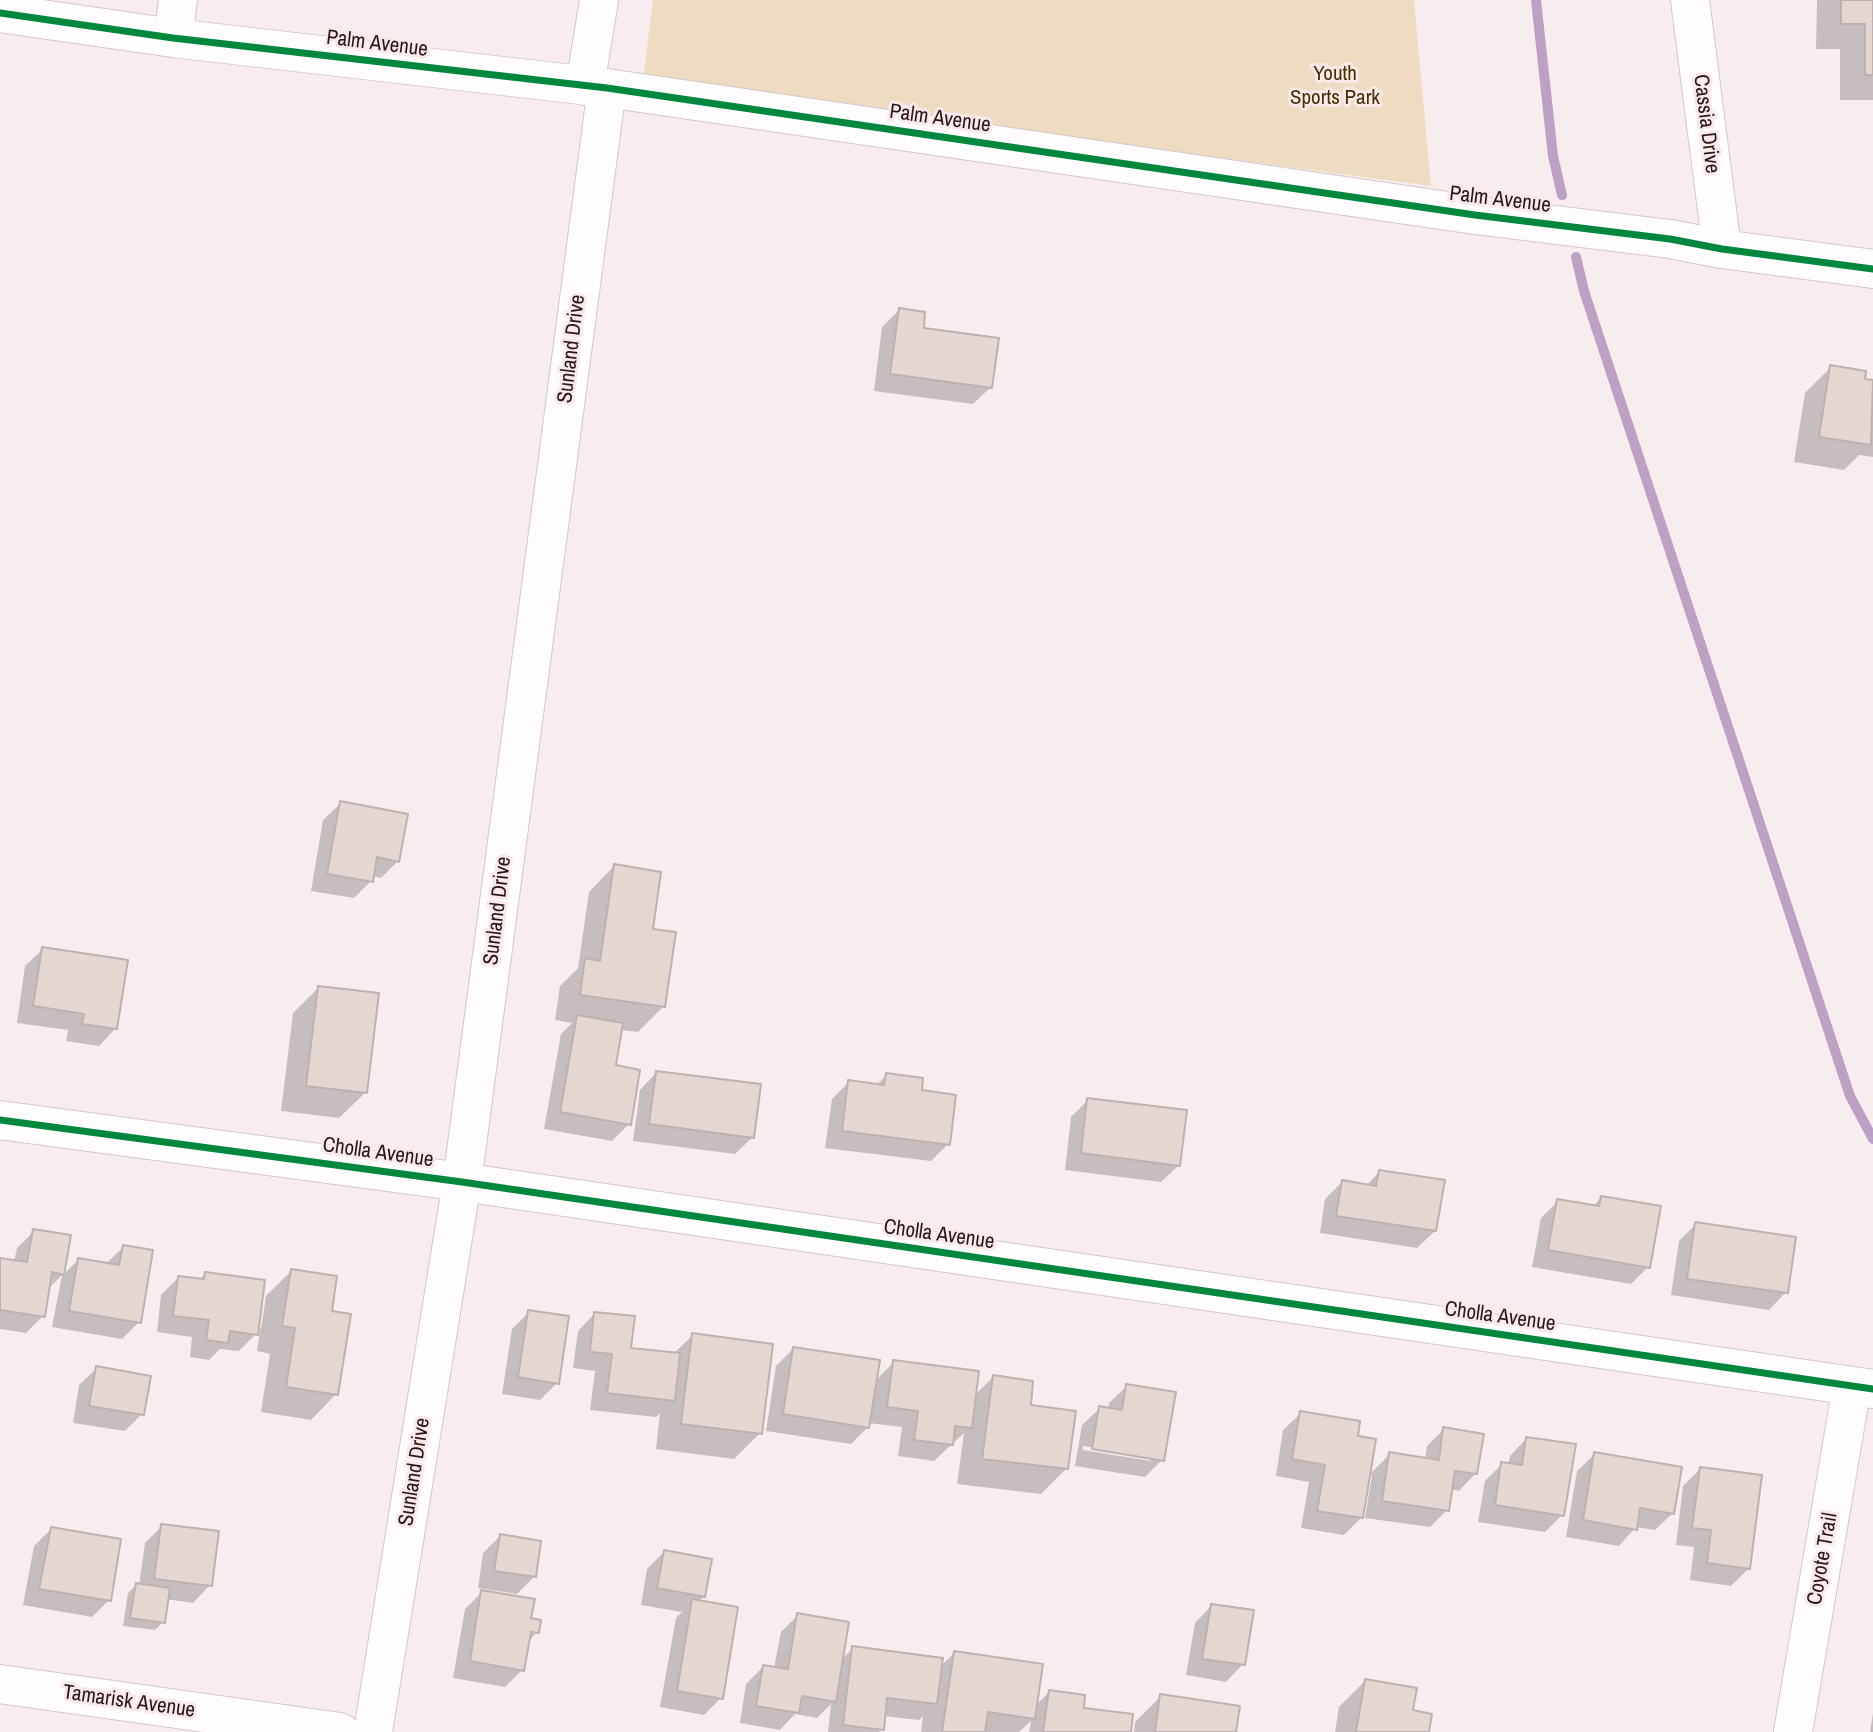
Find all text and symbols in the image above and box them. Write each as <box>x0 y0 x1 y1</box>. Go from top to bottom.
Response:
street label: Palm Avenue <box>325 25 429 63</box>
park label: Youth Sports Park <box>1290 61 1380 111</box>
street label: Cassia Drive <box>1687 73 1725 175</box>
street label: Palm Avenue <box>888 99 992 139</box>
street label: Palm Avenue <box>1448 181 1552 219</box>
street label: Sunland Drive <box>553 293 591 405</box>
street label: Sunland Drive <box>479 855 517 967</box>
street label: Cholla Avenue <box>321 1133 435 1173</box>
street label: Cholla Avenue <box>882 1215 996 1255</box>
street label: Cholla Avenue <box>1443 1297 1557 1337</box>
street label: Sunland Drive <box>394 1416 436 1528</box>
street label: Coyote Trail <box>1803 1511 1843 1607</box>
street label: Tamarisk Avenue <box>61 1680 197 1724</box>

